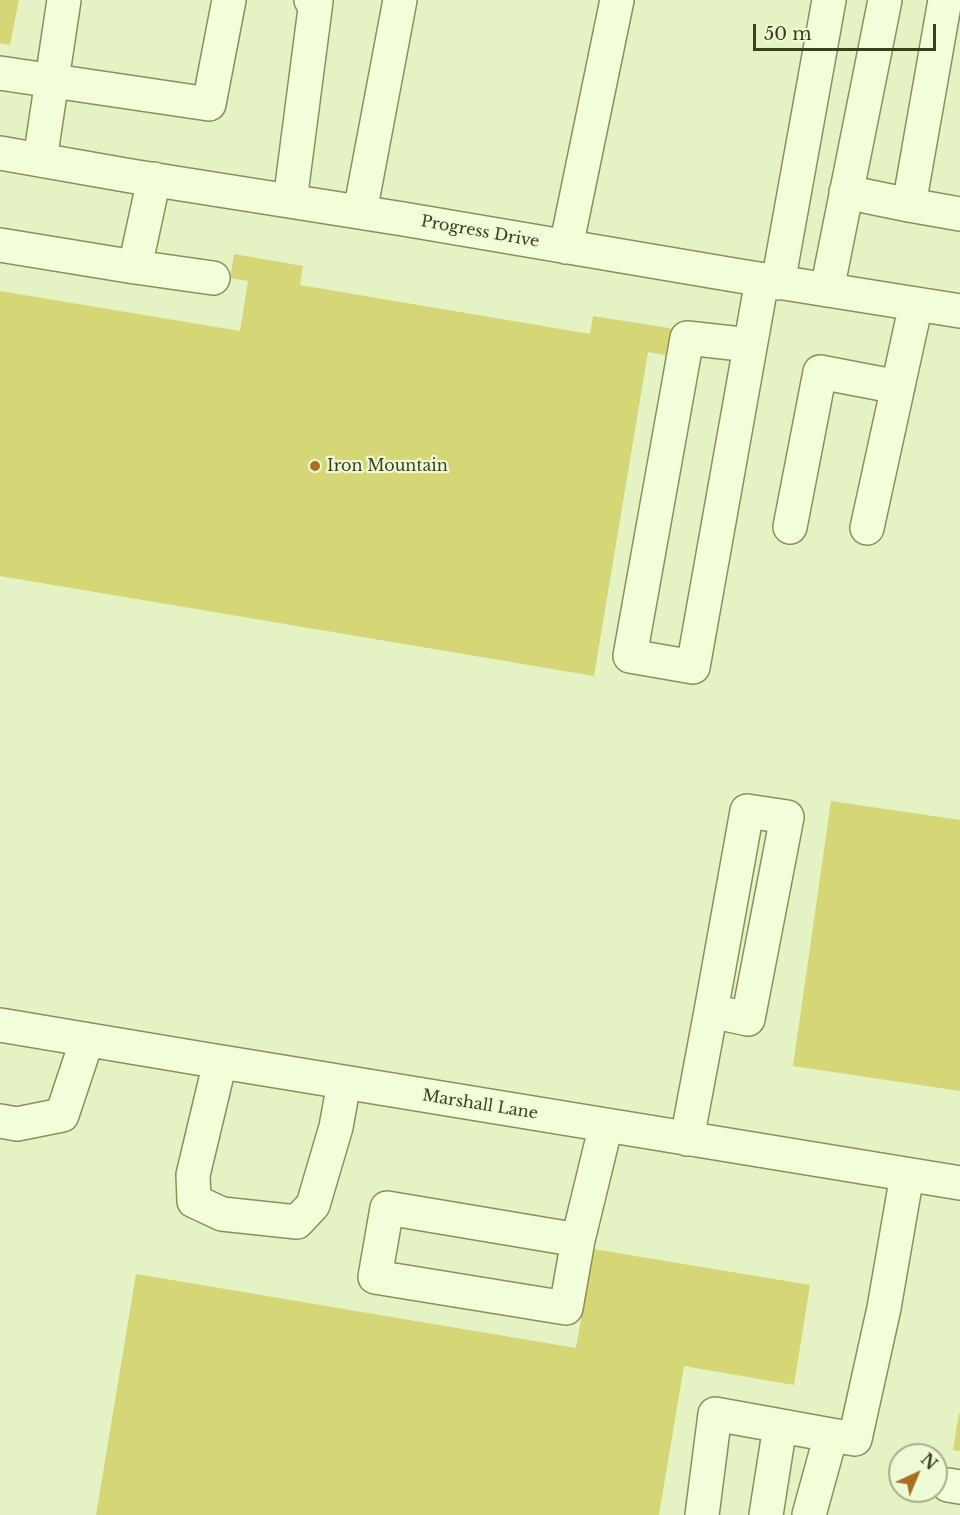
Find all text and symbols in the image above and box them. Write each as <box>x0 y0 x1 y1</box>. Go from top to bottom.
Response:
scale bar <box>756 12 939 50</box>
text: 50 m <box>764 23 812 45</box>
street label: Progress Drive <box>419 212 541 252</box>
place label: Iron Mountain <box>327 456 448 476</box>
marker: Iron Mountain <box>308 459 322 473</box>
street label: Marshall Lane <box>421 1086 539 1124</box>
north arrow <box>888 1443 948 1503</box>
text: N <box>917 1449 941 1474</box>

